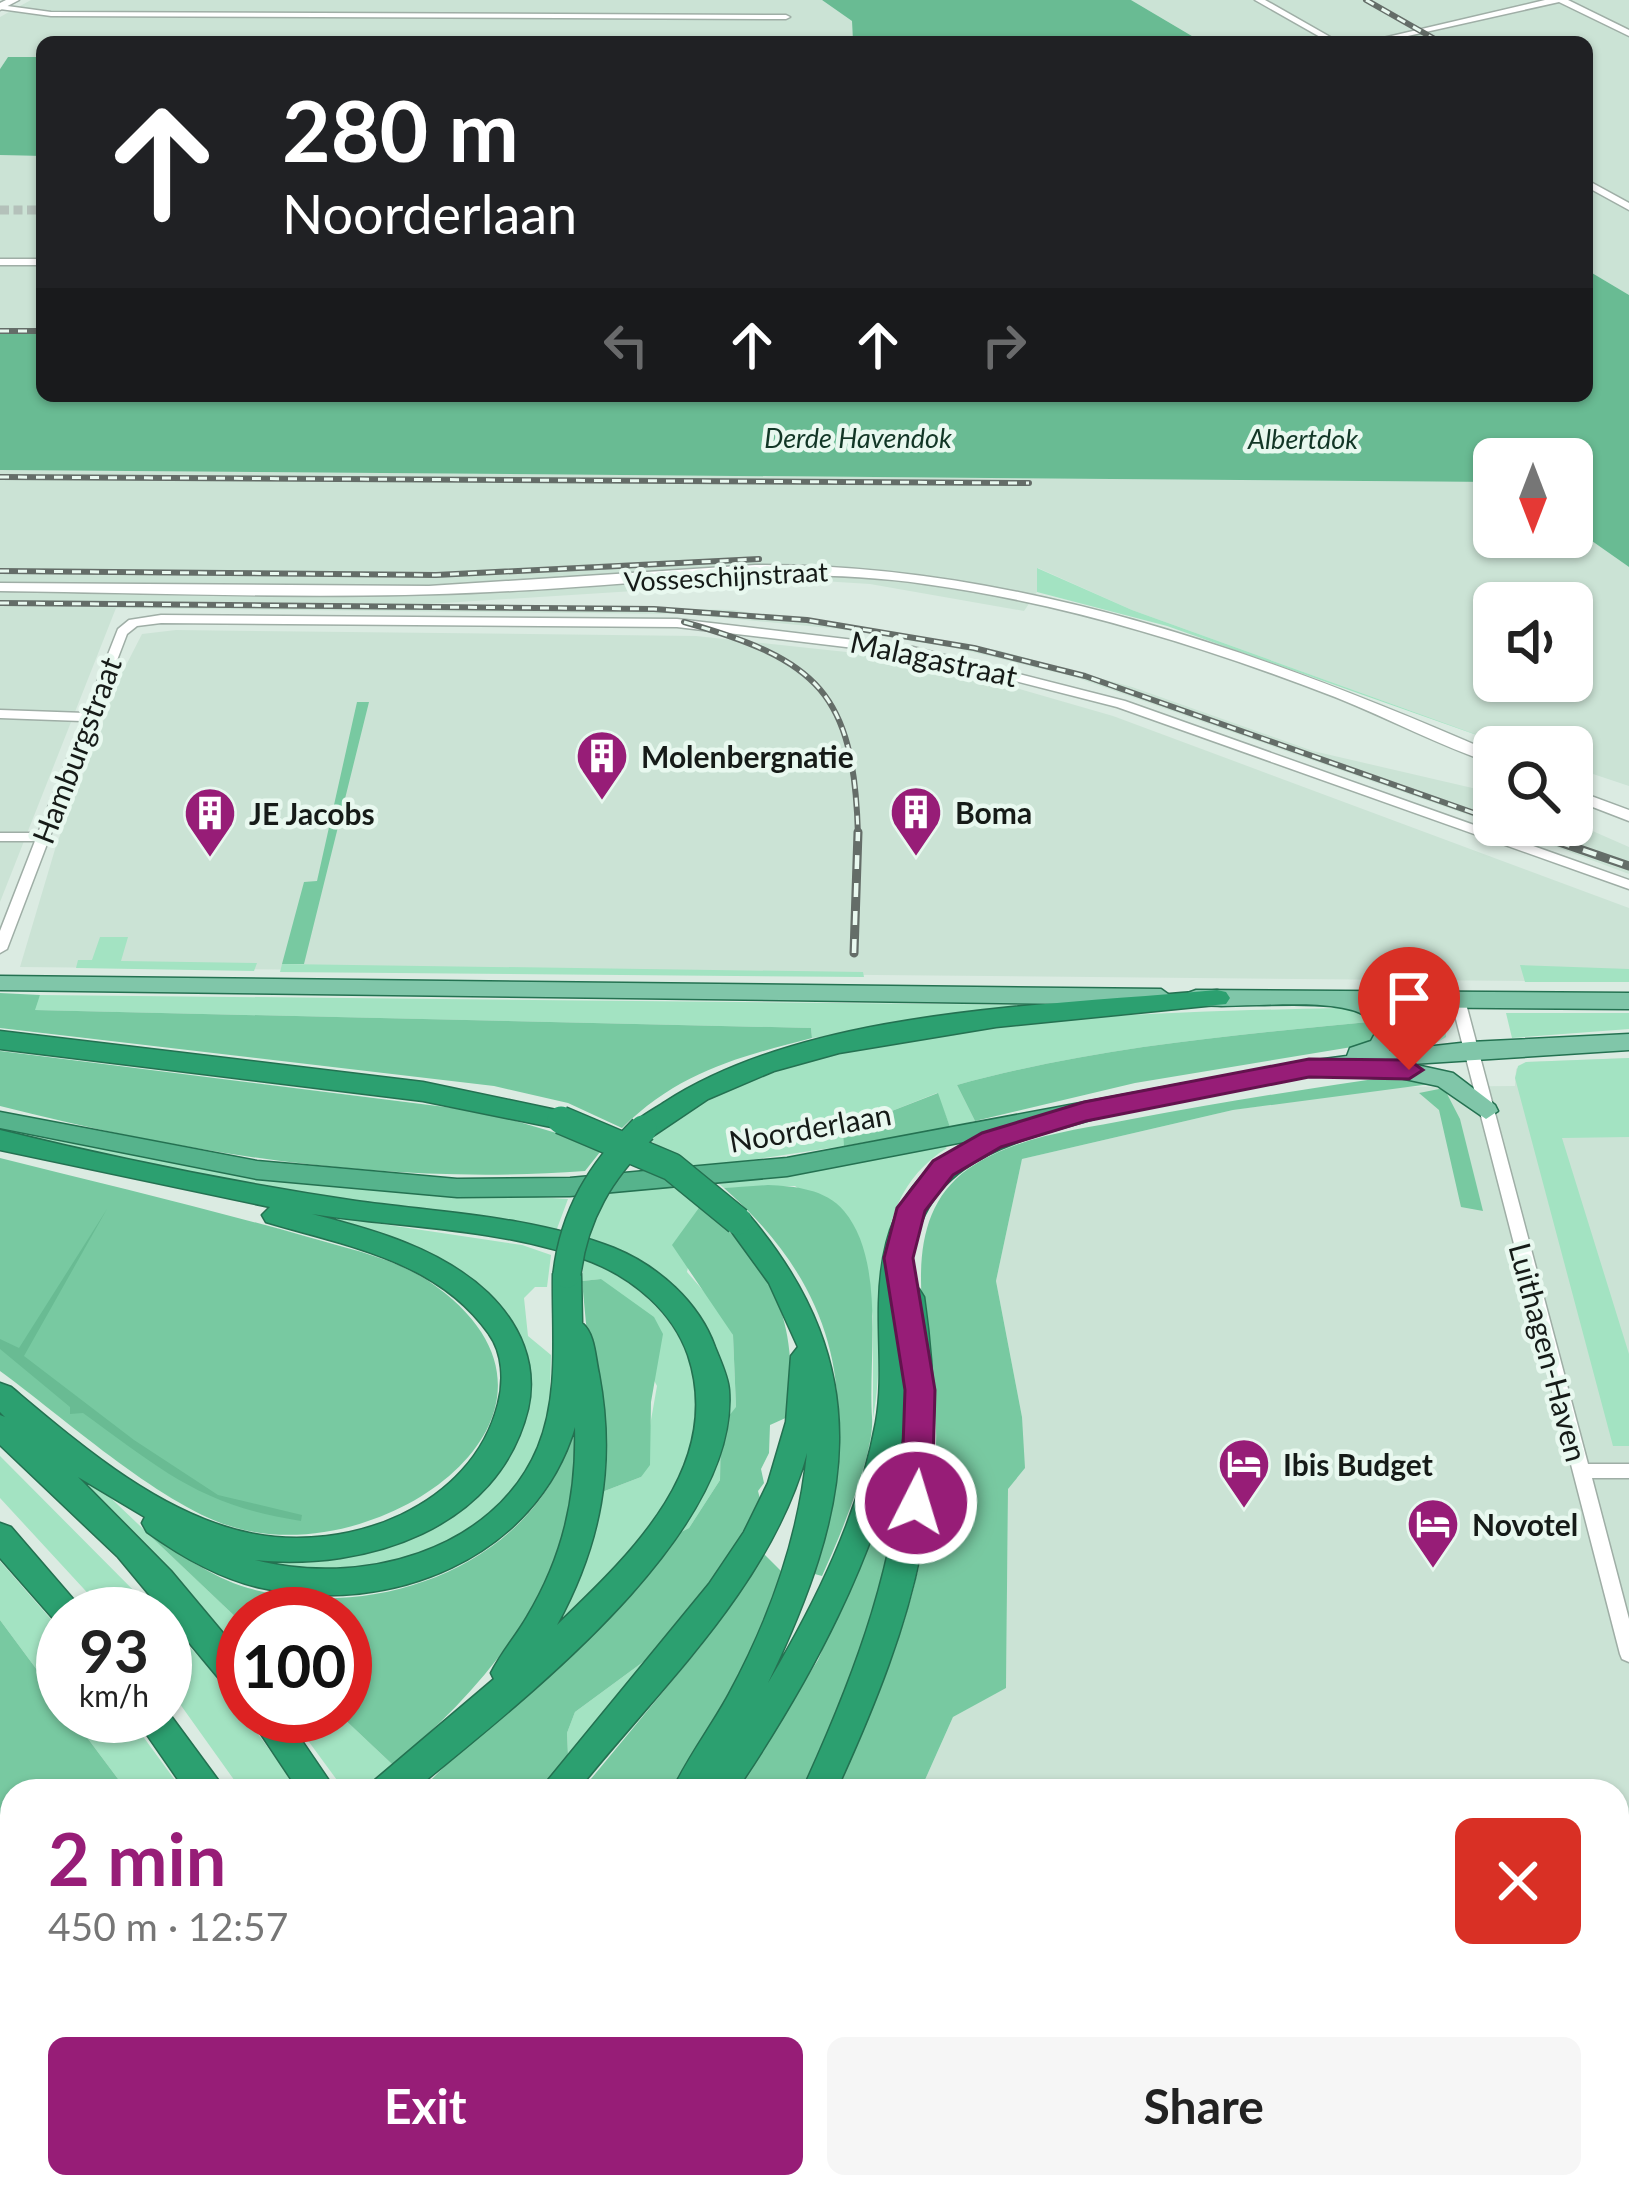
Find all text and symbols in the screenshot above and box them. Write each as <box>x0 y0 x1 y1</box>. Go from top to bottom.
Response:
text: 280 m <box>282 79 519 180</box>
icon: ahead <box>84 84 240 240</box>
text: Noorderlaan <box>282 181 577 246</box>
icon: left <box>593 312 659 378</box>
icon: ahead <box>719 312 785 378</box>
icon: ahead <box>845 312 911 378</box>
icon: right <box>971 312 1037 378</box>
water label: Derde Havendok <box>764 421 952 454</box>
water label: Albertdok <box>1247 422 1358 455</box>
north arrow <box>1473 438 1593 558</box>
map controls <box>1473 438 1593 846</box>
street label: Vosseschijnstraat <box>623 554 829 598</box>
button: sound <box>1473 582 1593 702</box>
street label: Malagastraat <box>847 623 1021 693</box>
street label: Hamburgstraat <box>24 652 128 848</box>
button: search <box>1473 726 1593 846</box>
building icon: Molenbergnatie <box>574 728 630 802</box>
place label: Molenbergnatie <box>641 738 854 774</box>
building icon: Boma <box>888 784 944 858</box>
building icon: JE Jacobs <box>182 785 238 859</box>
place label: Boma <box>955 794 1032 830</box>
place label: JE Jacobs <box>249 795 375 831</box>
pin <box>1358 947 1460 1070</box>
icon: arrive <box>1376 965 1442 1031</box>
street label: Noorderlaan <box>726 1095 894 1159</box>
street label: Luithagen-Haven <box>1503 1239 1595 1465</box>
hotel icon: Ibis Budget <box>1216 1436 1272 1510</box>
position arrow <box>853 1440 979 1566</box>
place label: Ibis Budget <box>1283 1446 1433 1482</box>
hotel icon: Novotel <box>1405 1496 1461 1570</box>
place label: Novotel <box>1472 1506 1578 1542</box>
speed limit sign: 100 <box>216 1587 372 1743</box>
text: 93 <box>79 1614 149 1686</box>
text: km/h <box>79 1677 149 1713</box>
text: 2 min <box>48 1815 226 1901</box>
button: close <box>1455 1818 1581 1944</box>
text: 450 m · 12:57 <box>48 1903 288 1949</box>
button: Exit <box>48 2037 803 2175</box>
button: Share <box>827 2037 1581 2175</box>

